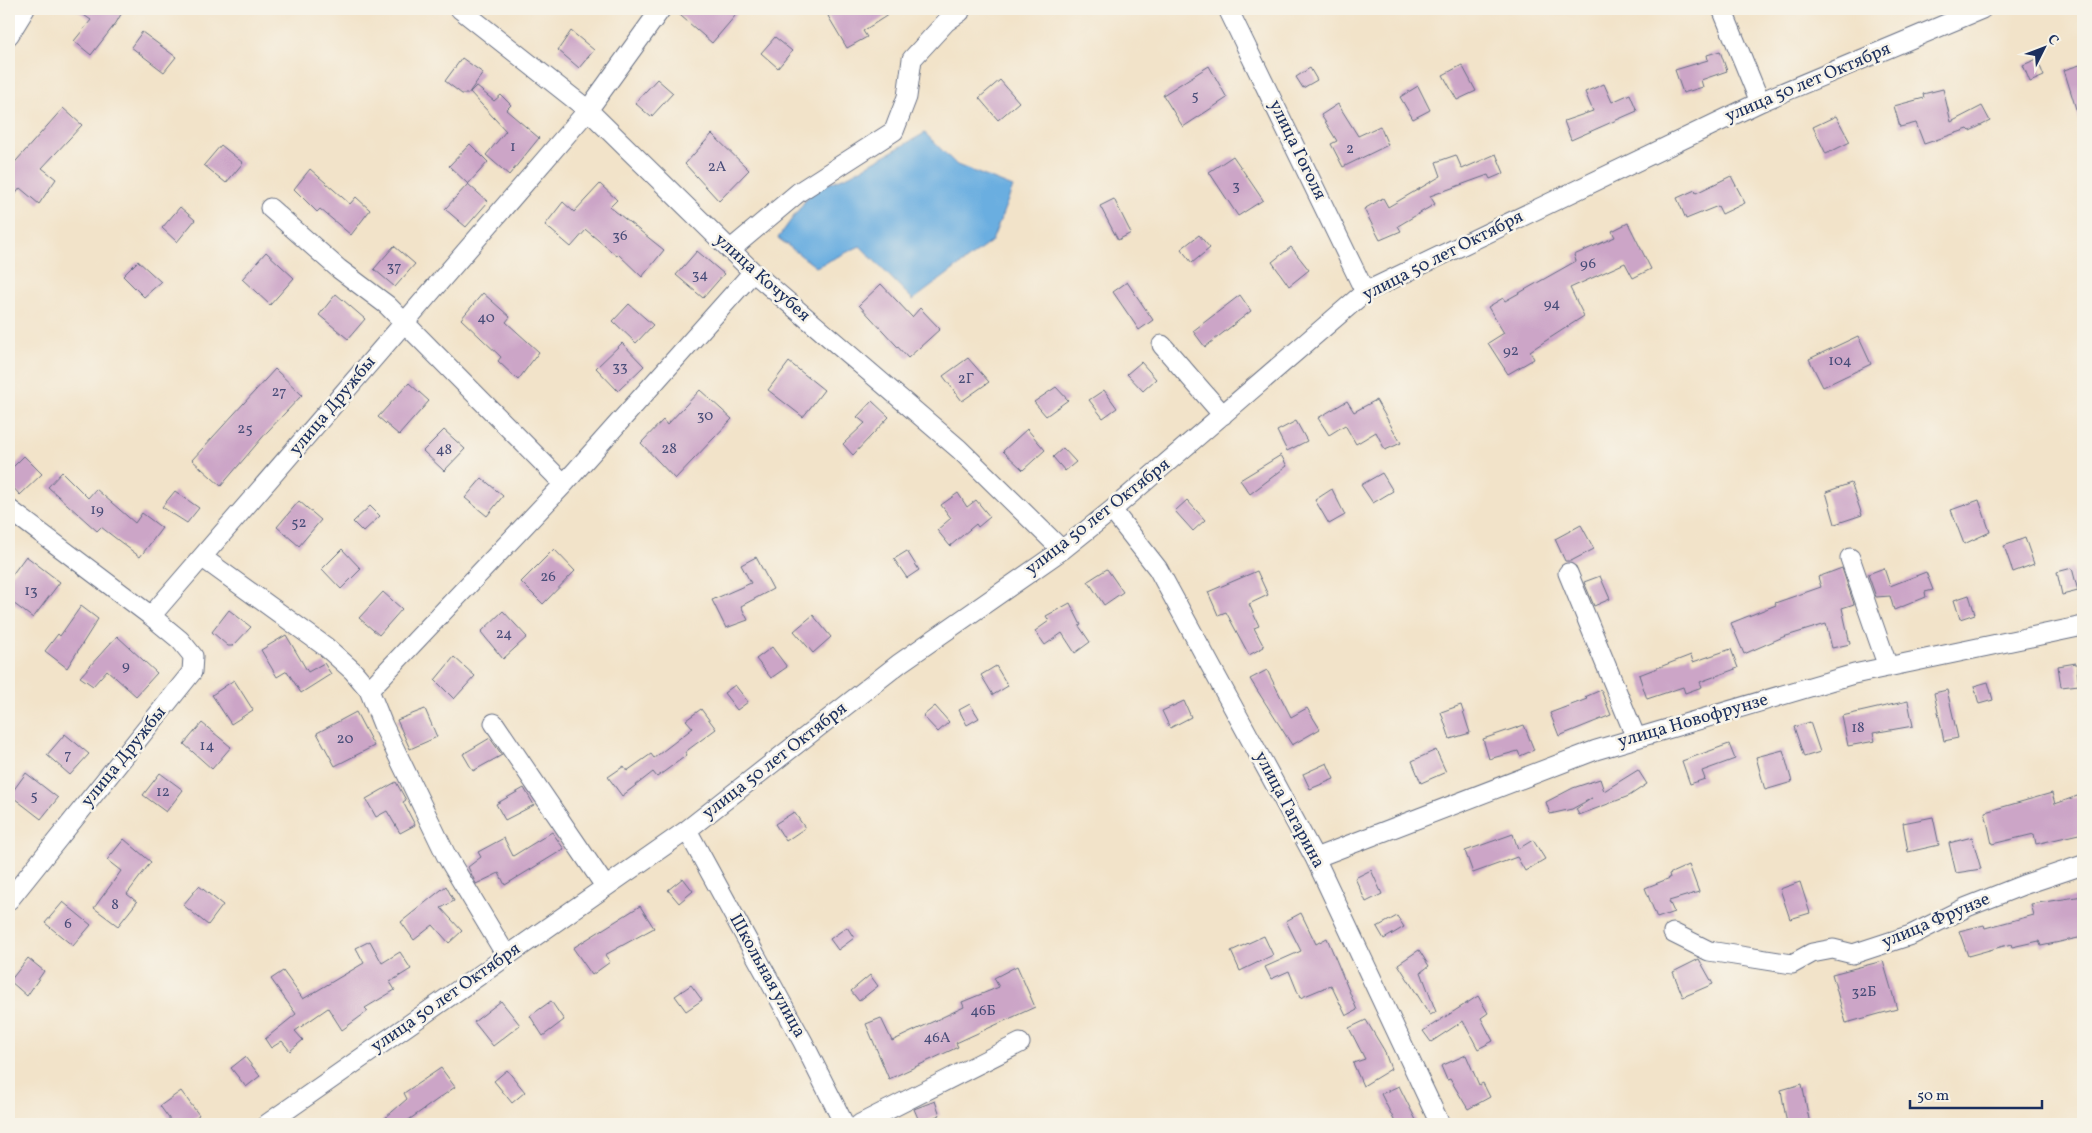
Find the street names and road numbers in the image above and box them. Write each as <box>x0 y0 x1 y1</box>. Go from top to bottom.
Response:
street label: улица 50 лет Октября <box>1721 37 1895 129</box>
street label: улица Гоголя <box>1262 96 1332 204</box>
street label: улица 50 лет Октября <box>1358 205 1528 307</box>
street label: улица Кочубея <box>709 228 815 328</box>
street label: улица Дружбы <box>284 351 382 461</box>
street label: улица 50 лет Октября <box>1020 452 1176 582</box>
street label: улица Новофрунзе <box>1615 688 1771 754</box>
street label: улица 50 лет Октября <box>697 696 853 826</box>
street label: улица Дружбы <box>76 701 173 813</box>
street label: улица Гагарина <box>1248 747 1330 873</box>
street label: улица Фрунзе <box>1878 887 1994 955</box>
street label: Школьная улица <box>723 910 811 1042</box>
street label: улица 50 лет Октября <box>366 937 526 1059</box>

